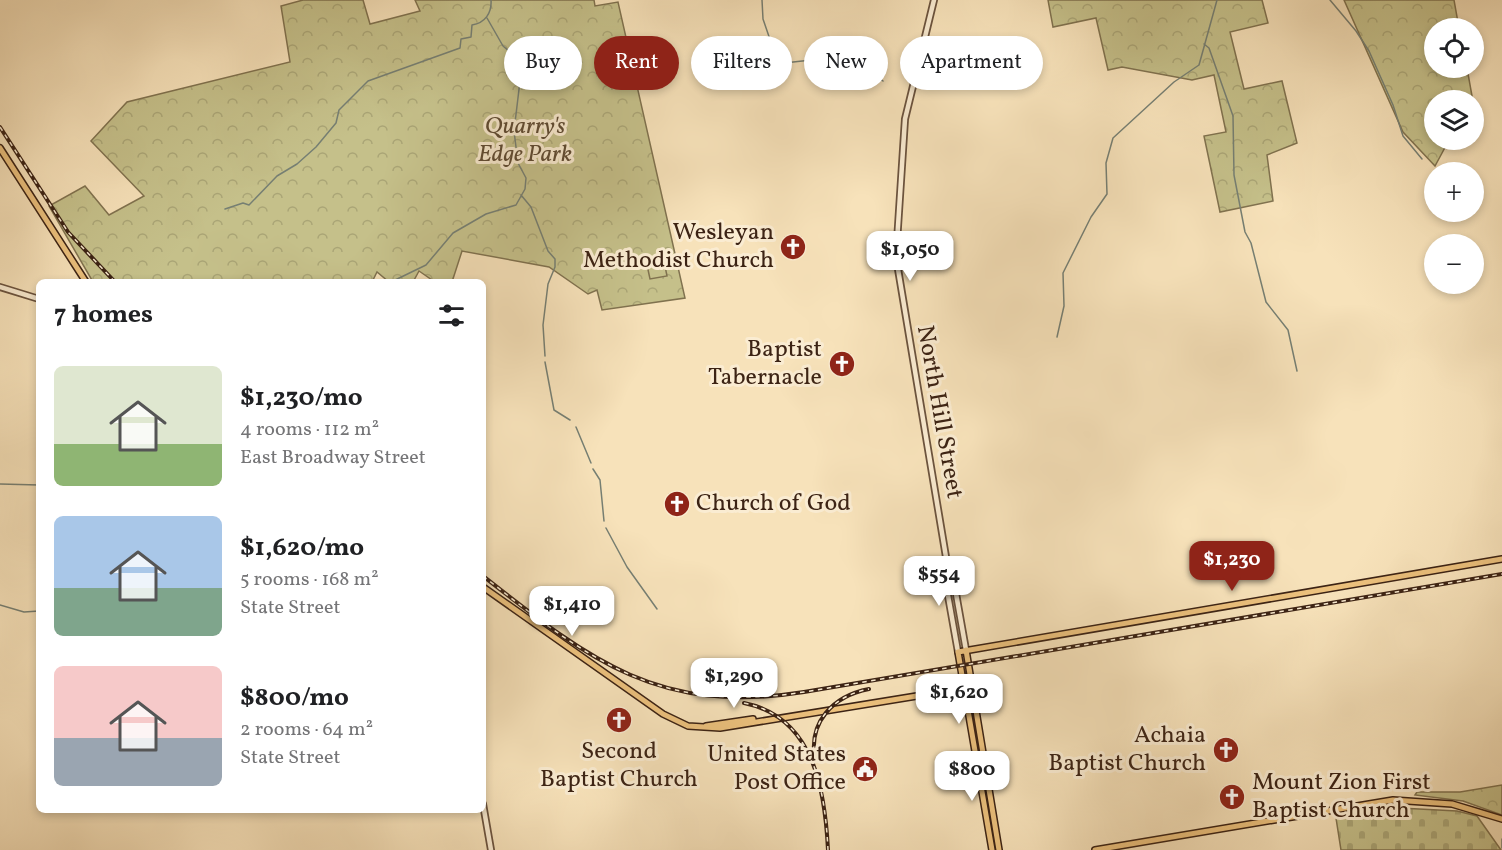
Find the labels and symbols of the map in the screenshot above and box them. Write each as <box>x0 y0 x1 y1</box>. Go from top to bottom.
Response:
park label: Quarry's Edge Park <box>478 110 572 172</box>
place label: Wesleyan Methodist Church <box>583 216 774 278</box>
pin: $1,050 <box>861 231 959 282</box>
church icon: Wesleyan Methodist Church <box>778 232 808 262</box>
street label: North Hill Street <box>907 323 971 501</box>
place label: Baptist Tabernacle <box>708 333 822 395</box>
church icon: Baptist Tabernacle <box>827 349 857 379</box>
place label: Church of God <box>696 487 851 521</box>
church icon: Church of God <box>662 489 692 519</box>
pin: $1,230 <box>1183 541 1281 592</box>
pin: $554 <box>903 556 975 607</box>
pin: $1,410 <box>523 586 621 637</box>
pin: $1,290 <box>685 658 783 709</box>
pin: $1,620 <box>910 674 1008 725</box>
church icon: Second Baptist Church <box>604 705 634 735</box>
place label: Achaia Baptist Church <box>1048 719 1206 781</box>
place label: Second Baptist Church <box>540 735 698 797</box>
church icon: Achaia Baptist Church <box>1211 735 1241 765</box>
place label: United States Post Office <box>707 738 846 800</box>
pin: $800 <box>936 751 1008 802</box>
public building icon: United States Post Office <box>850 754 880 784</box>
place label: Mount Zion First Baptist Church <box>1252 766 1431 828</box>
church icon: Mount Zion First Baptist Church <box>1217 782 1247 812</box>

